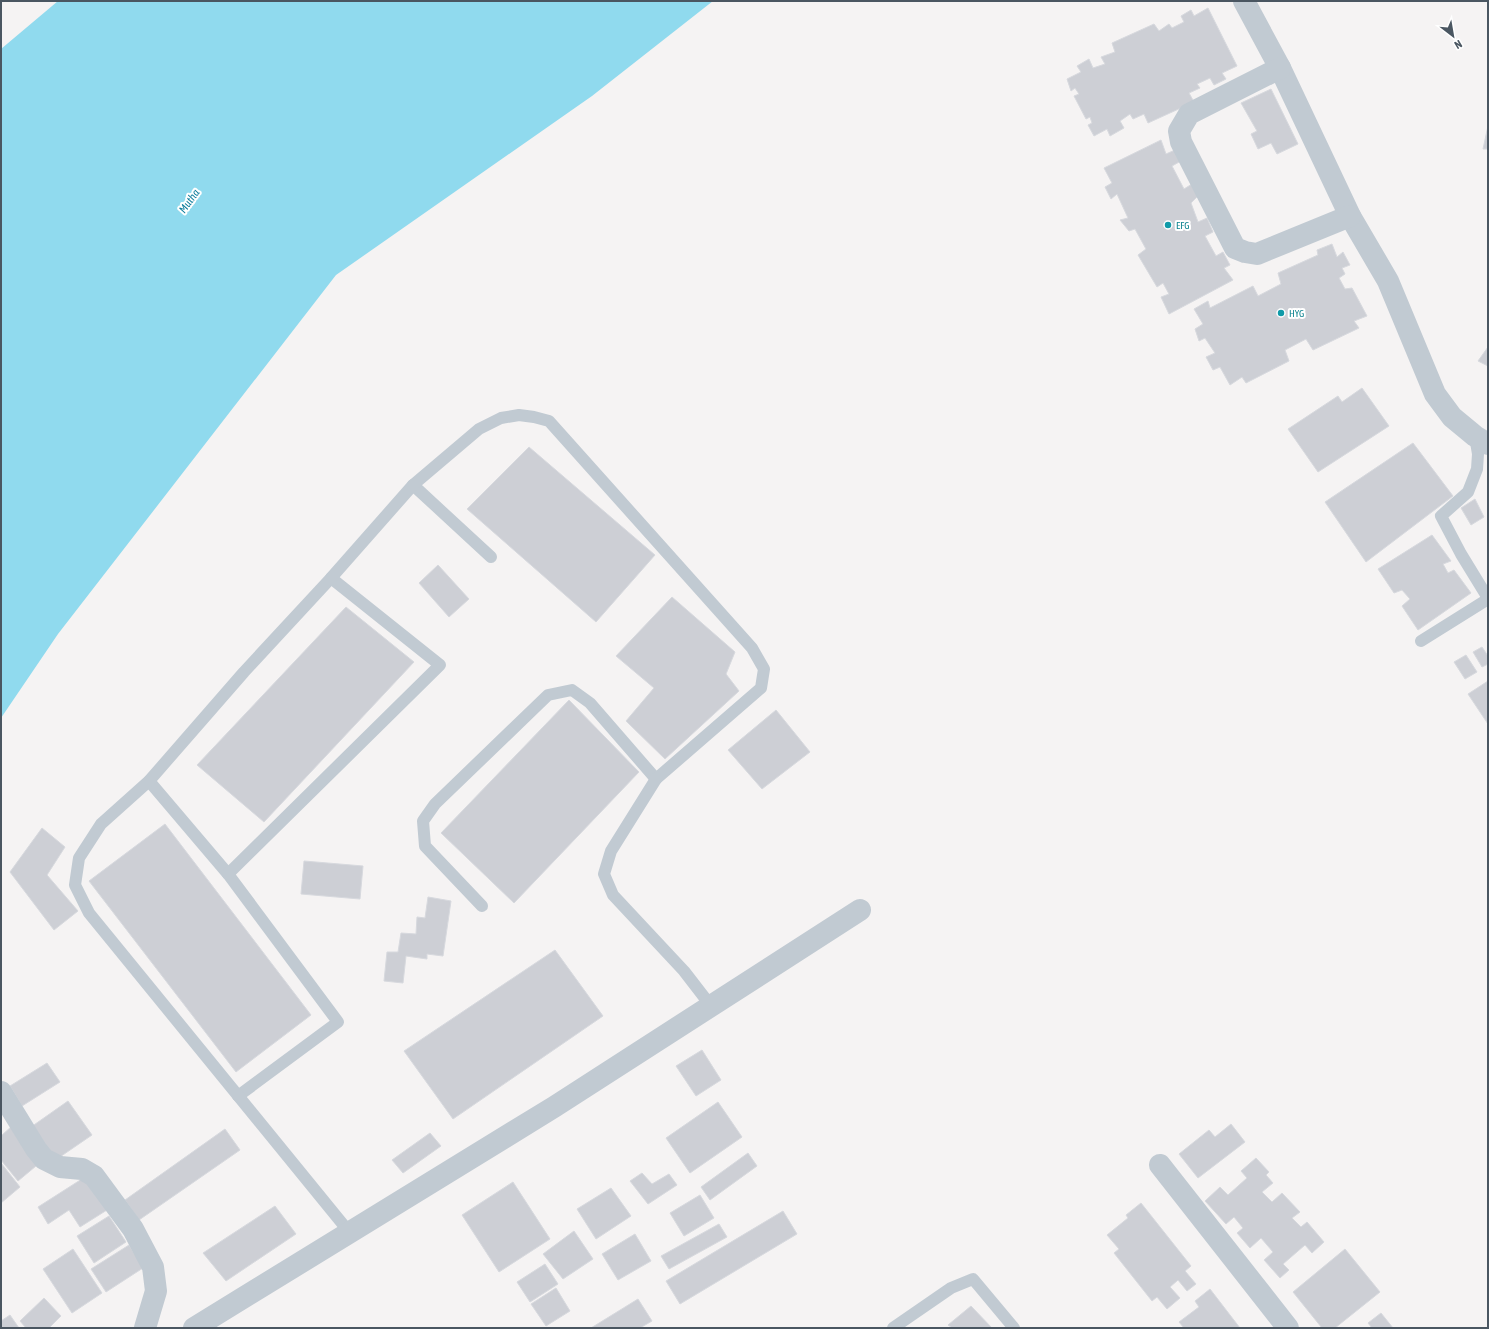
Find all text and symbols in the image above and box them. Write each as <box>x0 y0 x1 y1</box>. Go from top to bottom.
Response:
north arrow <box>1433 16 1473 56</box>
text: N <box>1452 38 1464 51</box>
water label: Mutha <box>176 187 202 215</box>
marker: EFG <box>1163 220 1173 230</box>
place label: EFG <box>1176 220 1190 231</box>
marker: HYG <box>1276 308 1286 318</box>
place label: HYG <box>1289 308 1304 319</box>

